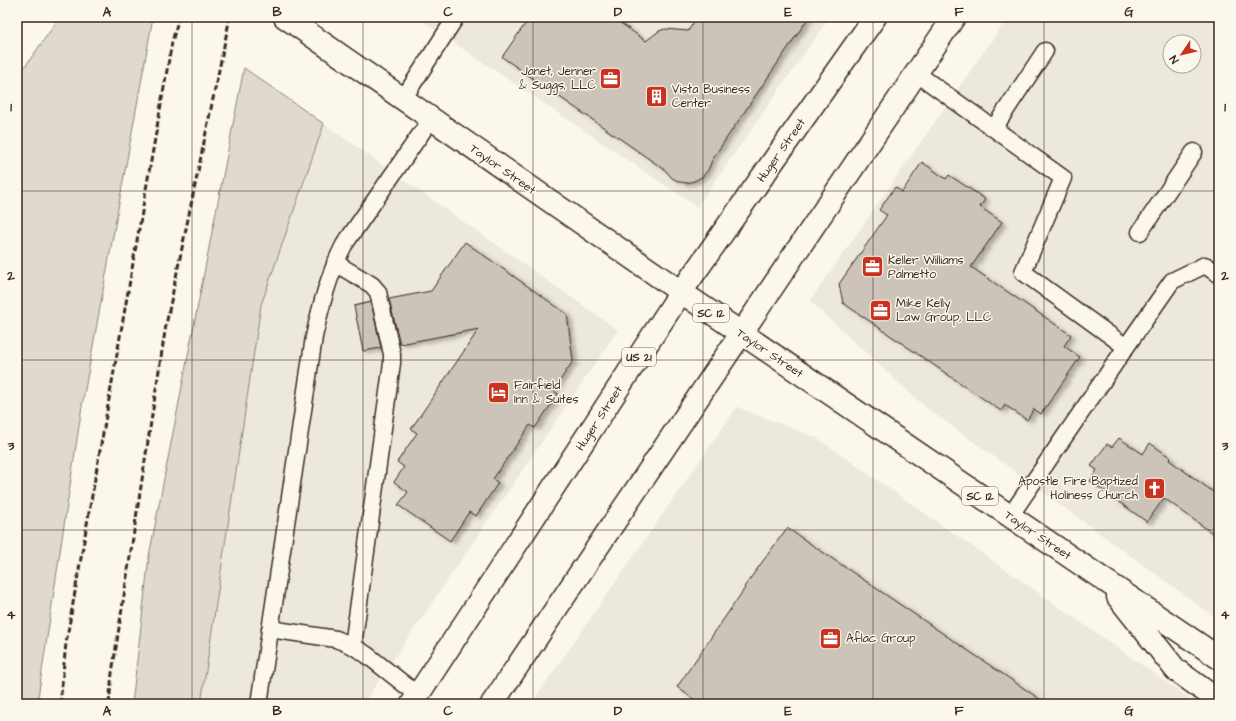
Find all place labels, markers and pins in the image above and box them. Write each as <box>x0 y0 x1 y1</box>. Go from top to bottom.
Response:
place label: Janet, Jenner & Suggs, LLC <box>519 63 596 95</box>
office icon: Janet, Jenner & Suggs, LLC <box>598 65 624 91</box>
place label: Vista Business Center <box>672 81 750 112</box>
building icon: Vista Business Center <box>644 83 670 109</box>
place label: Keller Williams Palmetto <box>888 252 964 283</box>
office icon: Keller Williams Palmetto <box>859 254 885 280</box>
place label: Mike Kelly Law Group, LLC <box>896 295 992 326</box>
office icon: Mike Kelly Law Group, LLC <box>867 297 893 323</box>
place label: Fairfield Inn & Suites <box>514 377 578 408</box>
hotel icon: Fairfield Inn & Suites <box>486 379 512 405</box>
place label: Apostle Fire Baptized Holiness Church <box>1018 473 1138 504</box>
church icon: Apostle Fire Baptized Holiness Church <box>1141 475 1167 501</box>
office icon: Aflac Group <box>817 625 843 651</box>
place label: Aflac Group <box>846 630 916 647</box>

